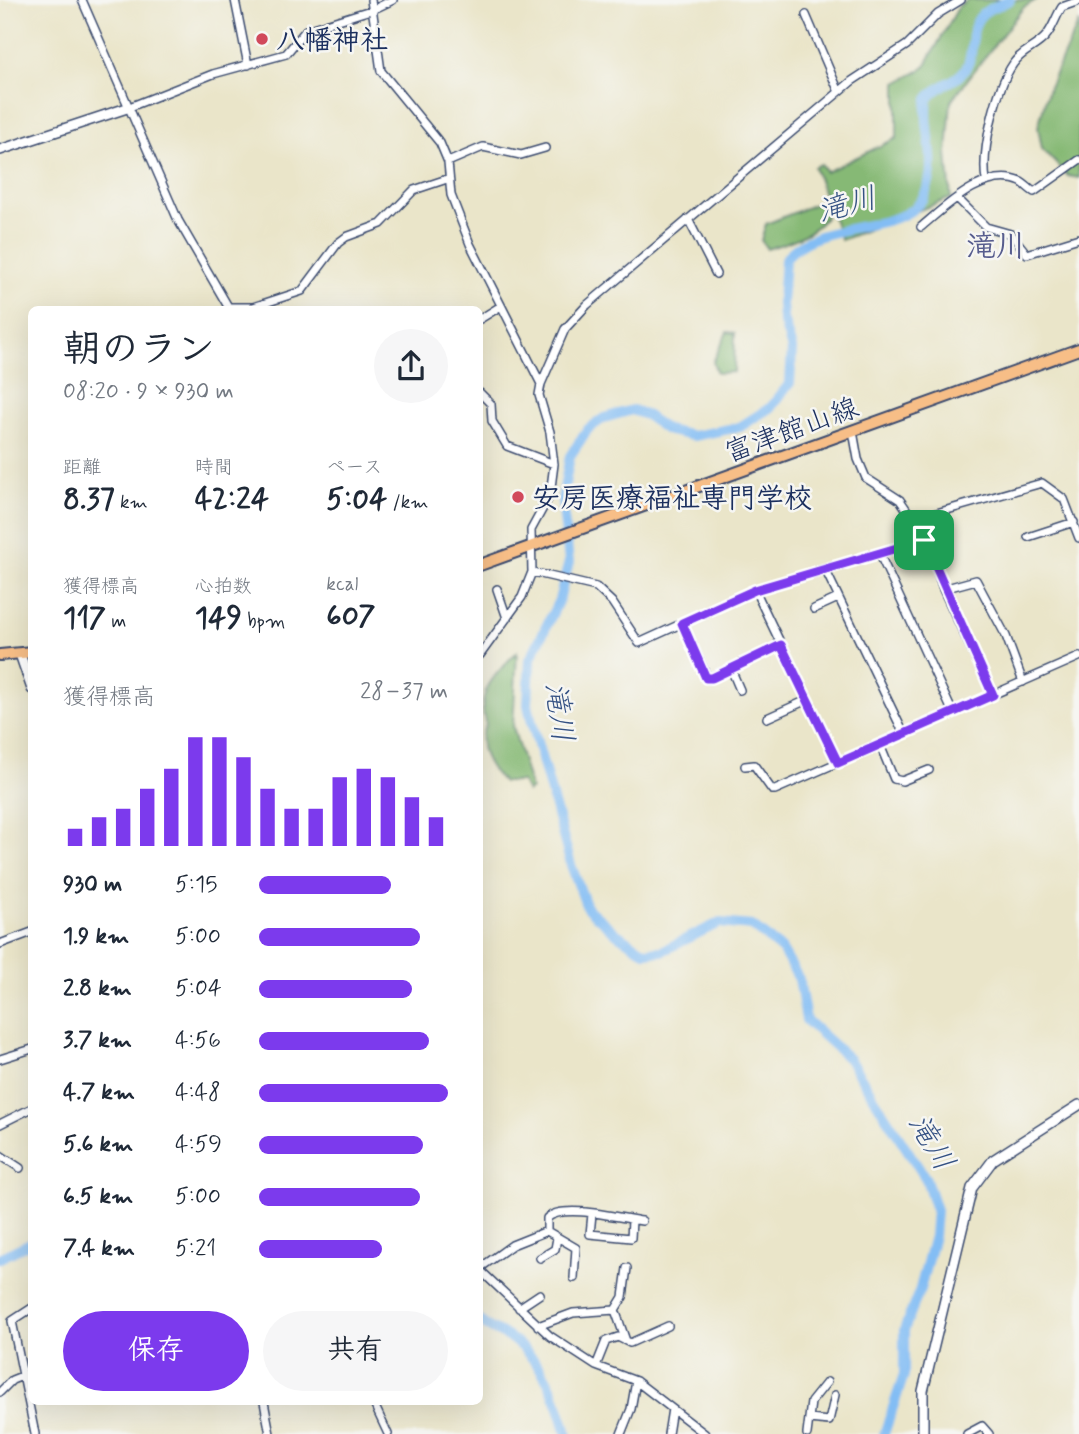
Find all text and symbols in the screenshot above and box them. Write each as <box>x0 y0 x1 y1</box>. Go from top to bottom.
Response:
place label: 八幡神社 <box>276 23 388 60</box>
marker: 八幡神社 <box>254 31 270 47</box>
water label: 滝川 <box>813 179 881 232</box>
district label: 滝川 <box>966 228 1026 267</box>
text: 朝のラン <box>63 326 215 375</box>
button: share <box>374 329 448 403</box>
text: 08:20 · 9 × 930 m <box>63 377 234 407</box>
street label: 富津館山線 <box>720 390 864 473</box>
text: 距離 <box>63 455 101 480</box>
text: 時間 <box>195 455 233 480</box>
text: ペース <box>326 455 382 480</box>
text: 8.37 <box>63 480 115 519</box>
text: 42:24 <box>195 480 269 519</box>
text: 5:04 <box>326 480 387 519</box>
place label: 安房医療福祉専門学校 <box>532 481 812 518</box>
marker: 安房医療福祉専門学校 <box>510 489 526 505</box>
text: km <box>115 490 148 515</box>
text: /km <box>387 490 428 515</box>
pin <box>894 510 954 570</box>
icon: arrive <box>905 521 943 559</box>
text: kcal <box>326 572 358 597</box>
text: 獲得標高 <box>63 574 139 599</box>
text: 心拍数 <box>195 574 252 599</box>
text: 607 <box>326 597 376 636</box>
text: 117 <box>63 599 106 638</box>
text: 149 <box>195 599 242 638</box>
text: m <box>106 609 126 634</box>
text: bpm <box>242 609 285 634</box>
text: 28–37 m <box>360 677 448 707</box>
water label: 滝川 <box>535 680 582 745</box>
text: 獲得標高 <box>63 683 155 713</box>
text: 930 m <box>63 870 122 900</box>
text: 5:15 <box>175 870 217 900</box>
text: 1.9 km <box>63 922 129 952</box>
text: 5:00 <box>175 922 221 952</box>
text: 2.8 km <box>63 974 132 1004</box>
text: 5:04 <box>175 974 222 1004</box>
text: 3.7 km <box>63 1026 132 1056</box>
text: 4:56 <box>175 1026 221 1056</box>
text: 4.7 km <box>63 1078 135 1108</box>
text: 4:48 <box>175 1078 221 1108</box>
water label: 滝川 <box>899 1107 963 1179</box>
text: 5.6 km <box>63 1130 133 1160</box>
text: 4:59 <box>175 1130 222 1160</box>
text: 6.5 km <box>63 1182 133 1212</box>
text: 5:00 <box>175 1182 221 1212</box>
text: 7.4 km <box>63 1234 135 1264</box>
text: 5:21 <box>175 1234 216 1264</box>
button: 保存 <box>63 1311 249 1391</box>
button: 共有 <box>263 1311 448 1391</box>

